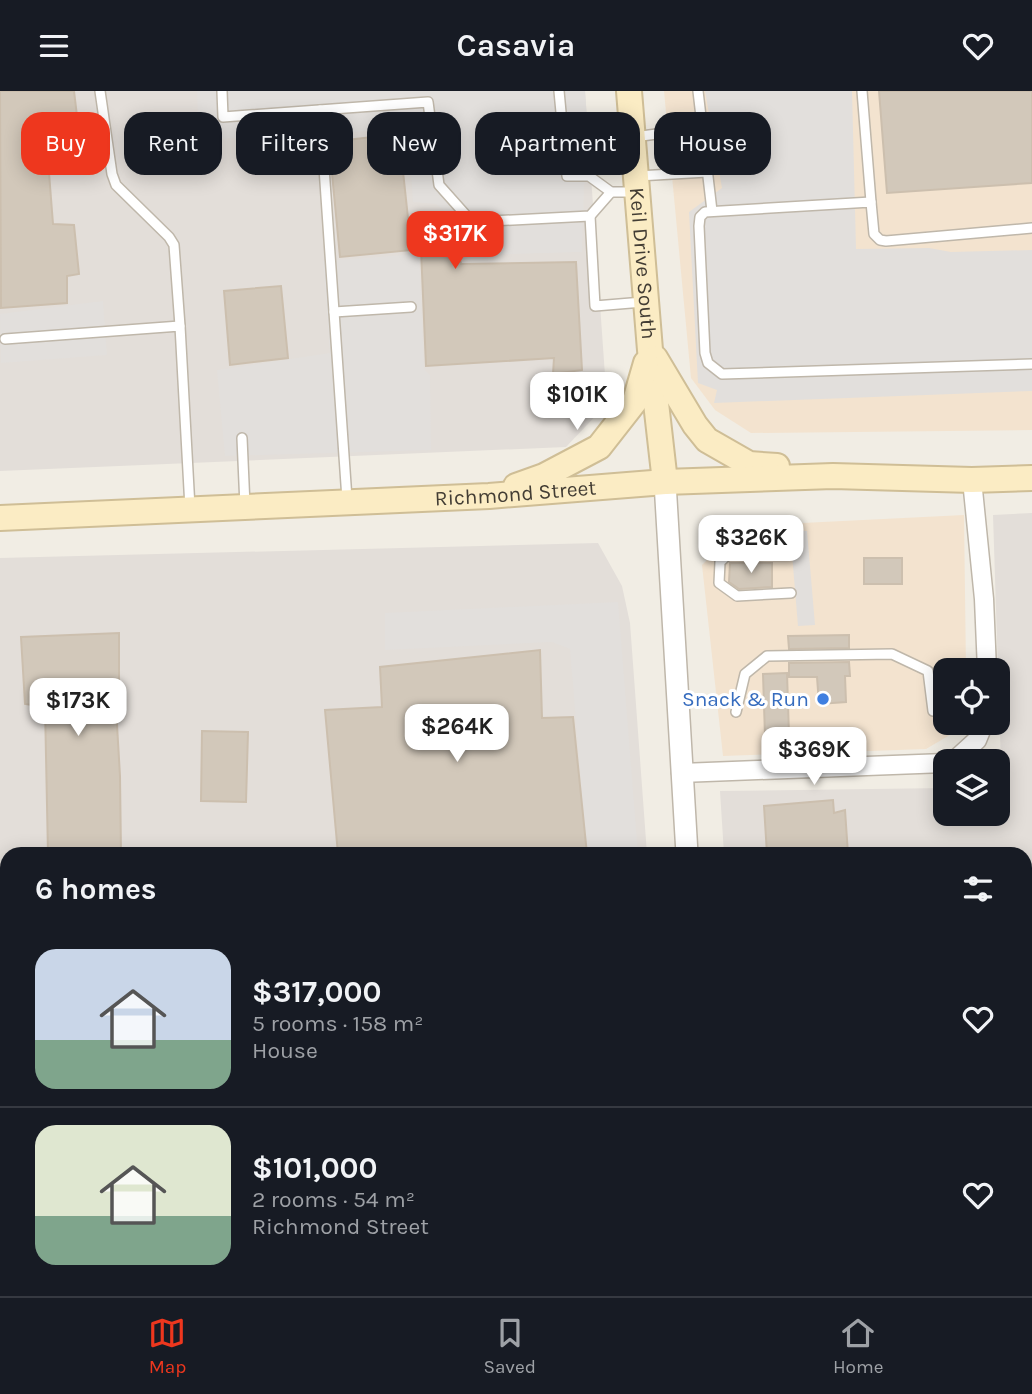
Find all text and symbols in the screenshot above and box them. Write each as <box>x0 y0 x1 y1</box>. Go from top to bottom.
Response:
icon: menu <box>35 27 73 65</box>
text: Casavia <box>457 27 575 64</box>
icon: heart <box>959 27 997 65</box>
chip: Buy <box>21 112 110 175</box>
chip: Rent <box>124 112 222 175</box>
chip: Filters <box>236 112 353 175</box>
chip: New <box>367 112 461 175</box>
chip: Apartment <box>475 112 640 175</box>
chip: House <box>654 112 771 175</box>
street label: Keil Drive South <box>625 187 661 340</box>
pin: $317K <box>406 211 504 271</box>
text: $317K <box>423 220 487 247</box>
pin: $101K <box>528 373 626 432</box>
text: $101K <box>546 381 608 408</box>
street label: Richmond Street <box>434 476 597 510</box>
pin: $326K <box>702 515 800 575</box>
text: $326K <box>714 524 788 551</box>
map controls <box>933 658 1010 826</box>
button: locate <box>933 658 1010 735</box>
pin: $173K <box>29 679 127 738</box>
text: $173K <box>46 687 110 714</box>
place label: Snack & Run <box>682 687 809 711</box>
marker: Snack & Run <box>815 691 831 707</box>
pin: $264K <box>408 705 506 764</box>
text: $264K <box>421 713 493 740</box>
pin: $369K <box>765 727 863 787</box>
text: $369K <box>777 736 851 763</box>
button: layers <box>933 749 1010 826</box>
icon: filters <box>959 870 997 908</box>
text: 6 homes <box>35 871 157 907</box>
text: $317,000 <box>252 974 381 1010</box>
icon: home <box>91 977 175 1061</box>
icon: heart <box>959 1000 997 1038</box>
text: 5 rooms · 158 m² <box>252 1010 423 1037</box>
text: House <box>252 1037 318 1064</box>
text: $101,000 <box>252 1150 378 1186</box>
icon: home <box>91 1153 175 1237</box>
icon: heart <box>959 1176 997 1214</box>
text: 2 rooms · 54 m² <box>252 1186 415 1213</box>
text: Richmond Street <box>252 1213 429 1240</box>
tab: Map <box>148 1314 186 1378</box>
tab: Saved <box>483 1314 536 1378</box>
tab: Home <box>833 1314 884 1378</box>

